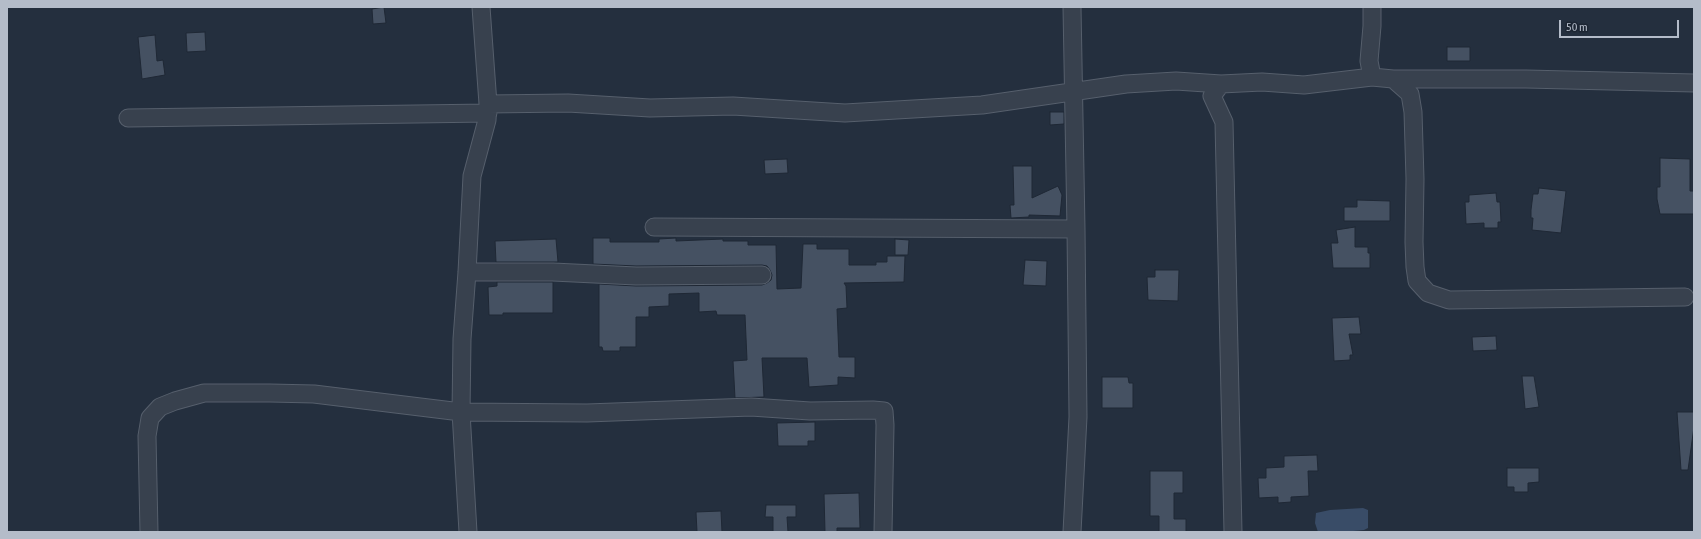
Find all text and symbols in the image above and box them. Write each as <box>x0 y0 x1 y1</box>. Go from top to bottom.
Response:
scale bar <box>1561 12 1681 38</box>
text: 50 m <box>1566 20 1588 34</box>

